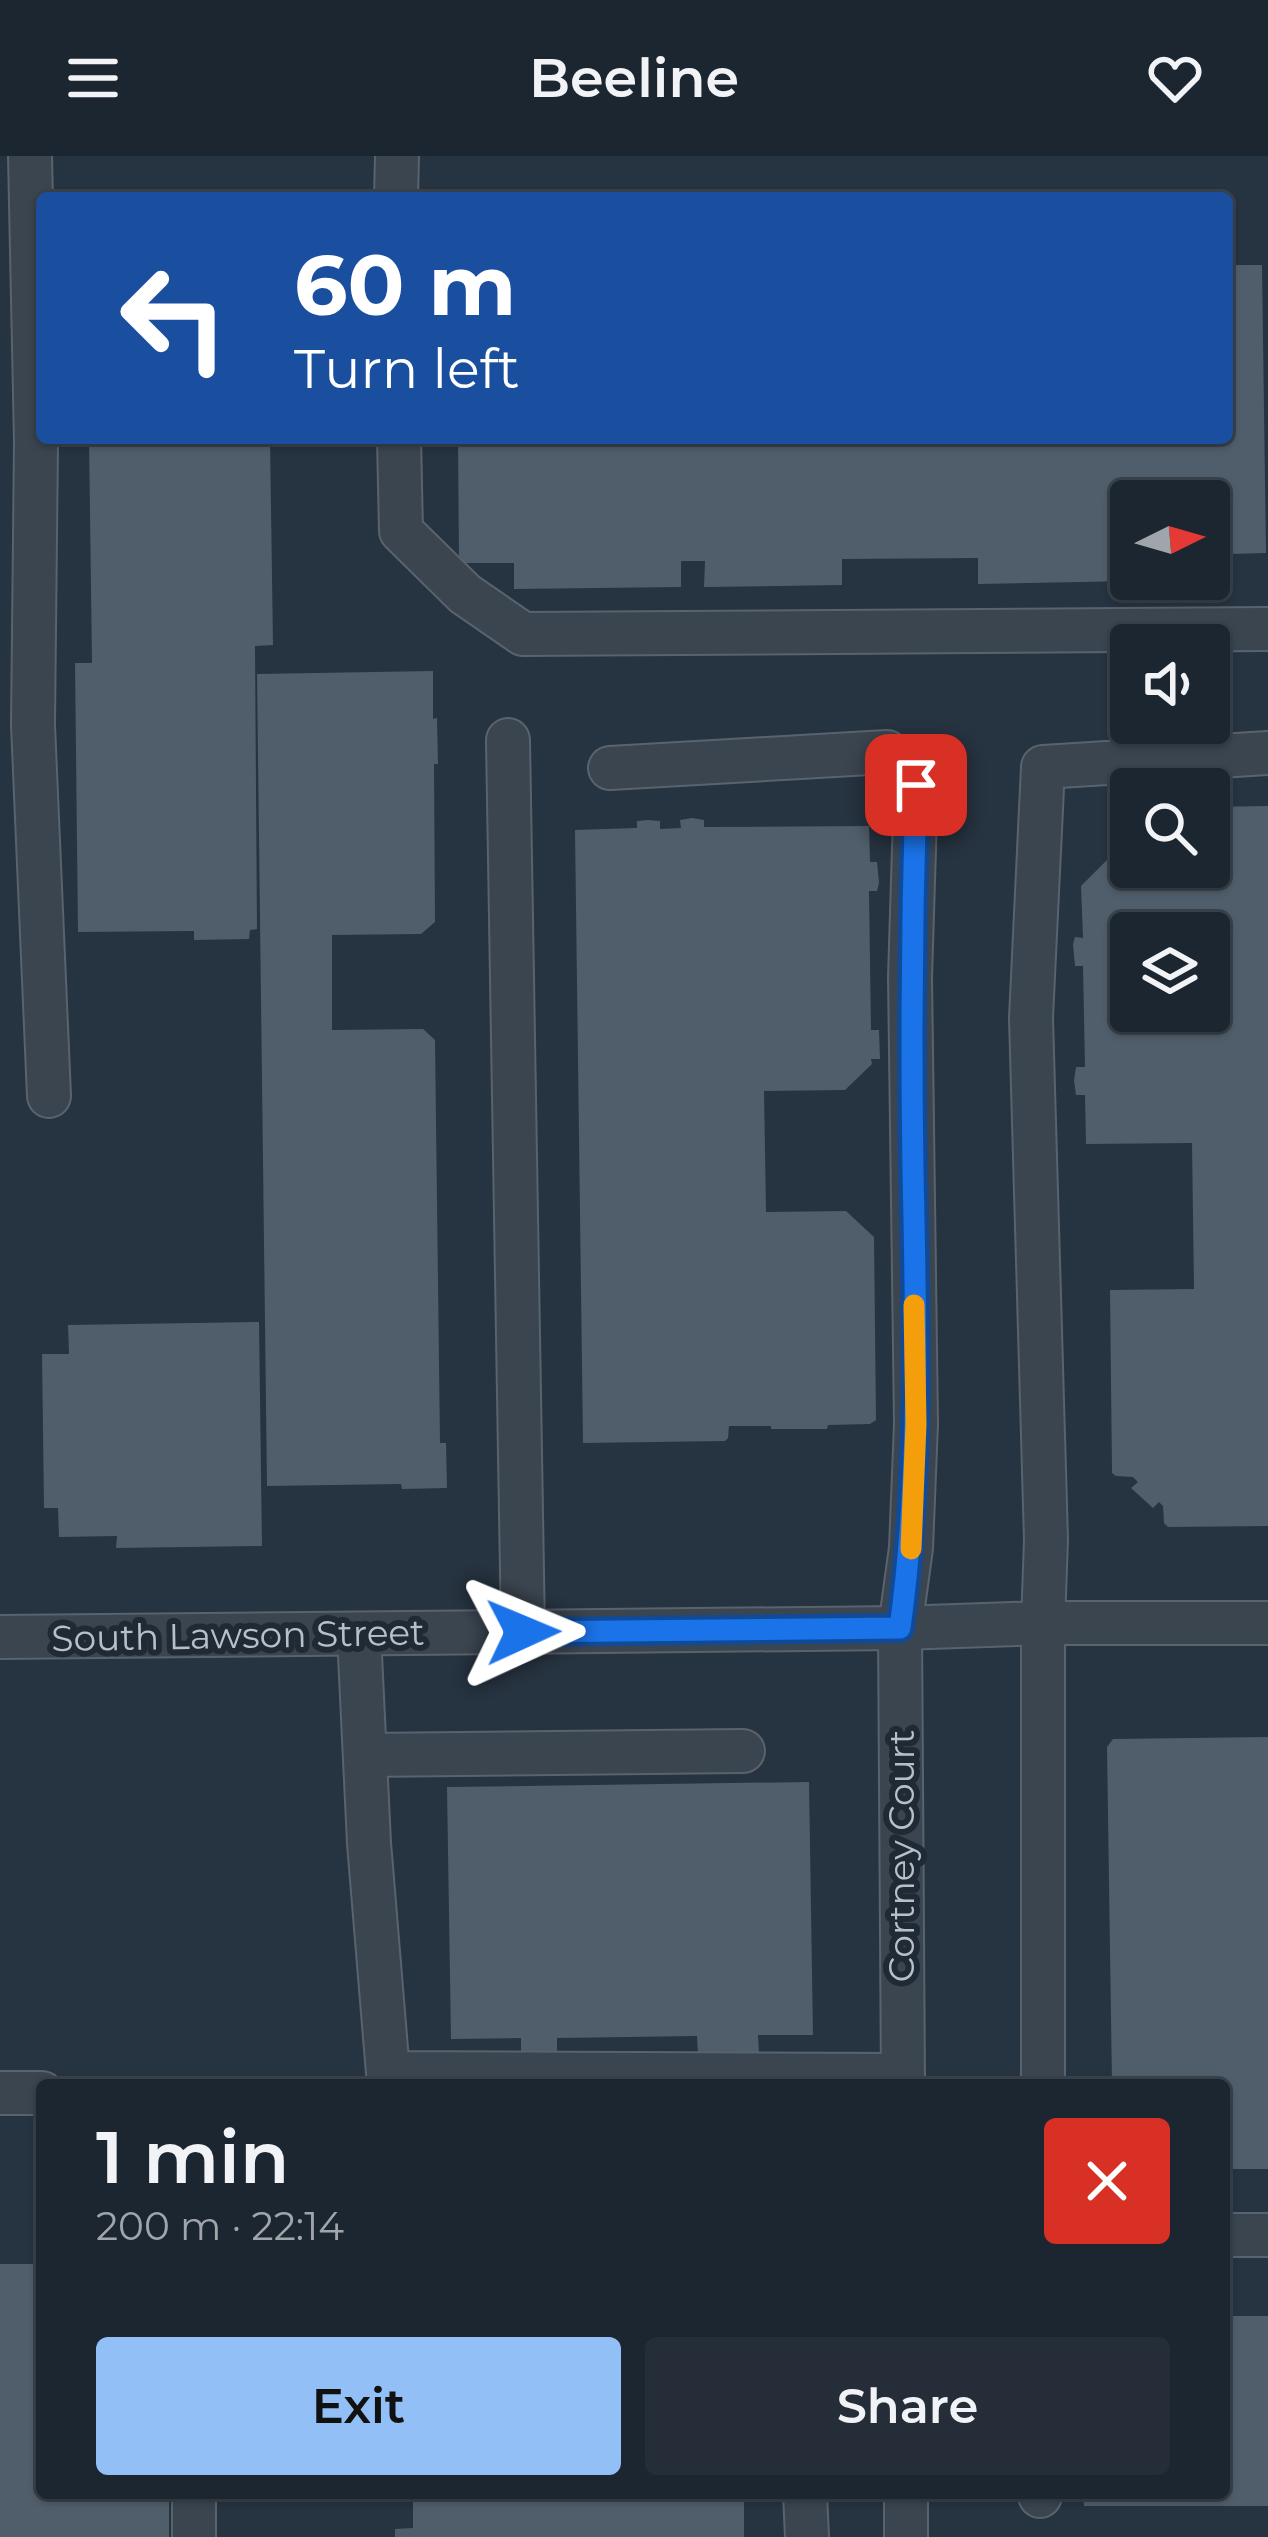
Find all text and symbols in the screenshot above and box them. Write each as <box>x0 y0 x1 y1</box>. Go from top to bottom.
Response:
icon: menu <box>60 45 126 111</box>
text: Beeline <box>529 45 739 111</box>
icon: heart <box>1142 45 1208 111</box>
text: 60 m <box>294 234 516 336</box>
icon: left <box>96 240 252 396</box>
text: Turn left <box>294 336 520 402</box>
north arrow <box>1110 480 1230 600</box>
map controls <box>1110 480 1230 1032</box>
button: sound <box>1110 624 1230 744</box>
pin <box>865 734 967 836</box>
icon: arrive <box>883 752 949 818</box>
button: search <box>1110 768 1230 888</box>
button: layers <box>1110 912 1230 1032</box>
position arrow <box>460 1569 586 1695</box>
street label: South Lawson Street <box>51 1610 425 1660</box>
street label: Cortney Court <box>879 1730 923 1982</box>
text: 1 min <box>96 2113 289 2201</box>
button: close <box>1044 2118 1170 2244</box>
text: 200 m · 22:14 <box>96 2202 344 2250</box>
button: Exit <box>96 2337 621 2475</box>
button: Share <box>645 2337 1170 2475</box>

